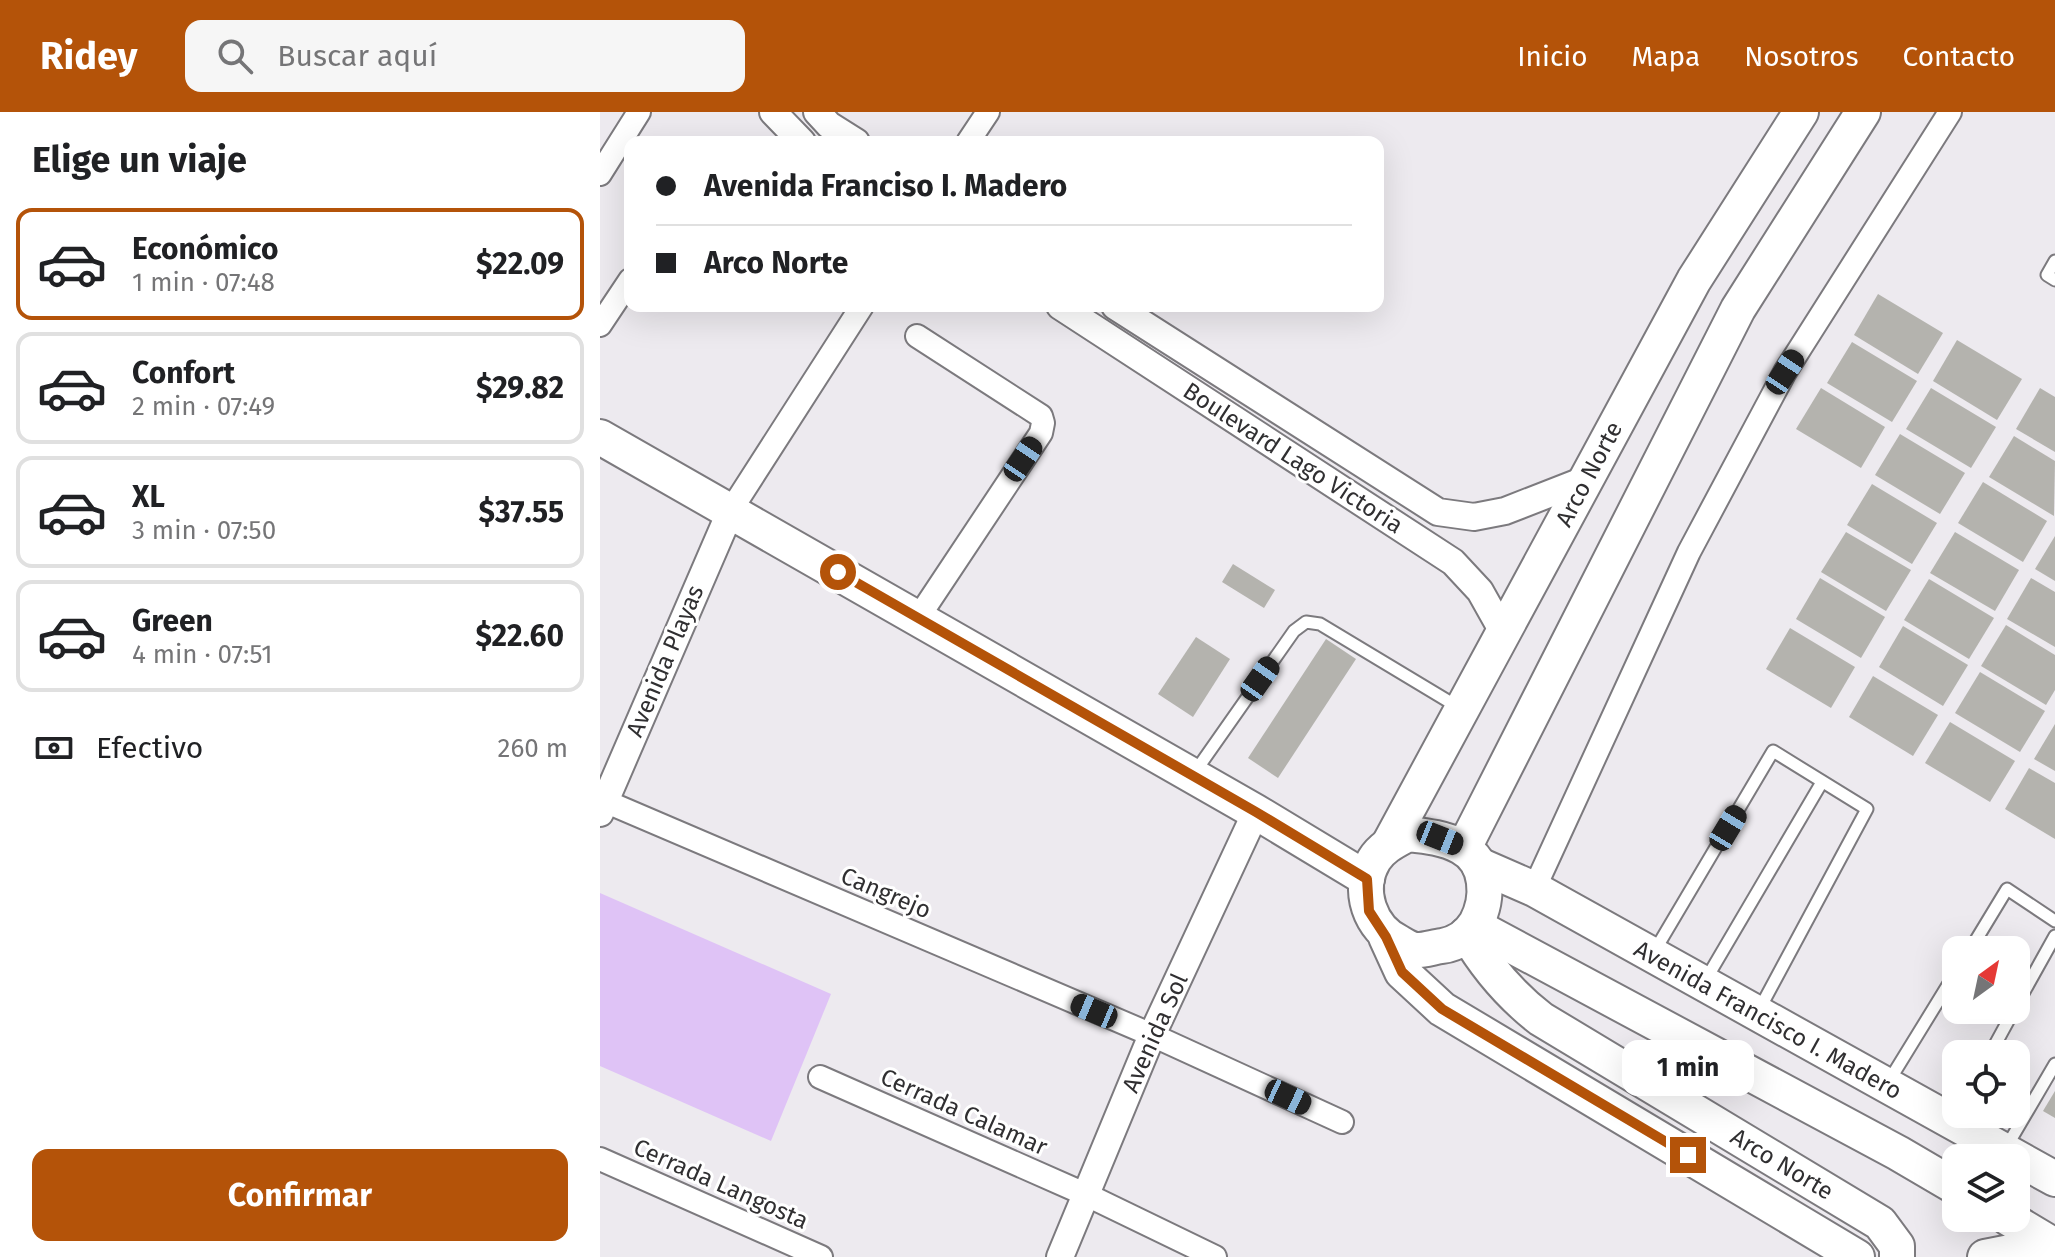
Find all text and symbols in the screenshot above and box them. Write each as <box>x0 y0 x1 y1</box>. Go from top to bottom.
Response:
search box <box>185 20 745 92</box>
text: Ridey <box>40 33 137 79</box>
icon: search <box>213 34 257 78</box>
text: Buscar aquí <box>277 38 437 74</box>
text: Inicio <box>1517 40 1588 73</box>
text: Mapa <box>1632 40 1700 73</box>
text: Nosotros <box>1744 40 1859 73</box>
text: Contacto <box>1903 40 2015 73</box>
text: Elige un viaje <box>32 138 247 182</box>
text: Avenida Franciso I. Madero <box>704 168 1067 204</box>
icon: car <box>36 228 108 300</box>
text: Económico <box>132 231 278 267</box>
text: Arco Norte <box>704 245 848 281</box>
text: $22.09 <box>476 246 564 282</box>
text: 1 min · 07:48 <box>132 267 275 298</box>
car <box>1762 345 1808 399</box>
icon: car <box>36 352 108 424</box>
text: Confort <box>132 355 235 391</box>
text: $29.82 <box>476 370 564 406</box>
street label: Boulevard Lago Victoria <box>1178 376 1408 540</box>
text: 2 min · 07:49 <box>132 391 275 422</box>
street label: Arco Norte <box>1550 417 1628 531</box>
car <box>1000 432 1046 486</box>
icon: car <box>36 476 108 548</box>
text: XL <box>132 479 165 515</box>
text: $37.55 <box>479 494 564 530</box>
text: 3 min · 07:50 <box>132 515 276 546</box>
route start <box>820 554 856 590</box>
street label: Avenida Playas <box>620 581 710 741</box>
icon: car <box>36 600 108 672</box>
text: Green <box>132 603 213 639</box>
text: $22.60 <box>475 618 564 654</box>
text: 4 min · 07:51 <box>132 639 272 670</box>
car <box>1236 652 1284 706</box>
icon: cash <box>32 726 76 770</box>
text: Efectivo <box>96 730 203 766</box>
text: 260 m <box>498 733 568 764</box>
car <box>1705 801 1751 855</box>
car <box>1413 818 1467 858</box>
street label: Cangrejo <box>837 862 935 924</box>
street label: Avenida Francisco I. Madero <box>1629 935 1907 1105</box>
north arrow <box>1942 936 2030 1024</box>
map controls <box>1942 936 2030 1232</box>
street label: Avenida Sol <box>1116 969 1194 1097</box>
car <box>1067 991 1121 1031</box>
callout: 1 min <box>1622 1039 1754 1095</box>
button: locate <box>1942 1040 2030 1128</box>
text: 1 min <box>1657 1052 1719 1083</box>
street label: Cerrada Calamar <box>876 1063 1052 1162</box>
car <box>1261 1076 1315 1118</box>
street label: Arco Norte <box>1726 1122 1838 1206</box>
street label: Cerrada Langosta <box>629 1133 813 1235</box>
route end <box>1670 1137 1706 1173</box>
button: layers <box>1942 1144 2030 1232</box>
button: Confirmar <box>32 1149 568 1241</box>

